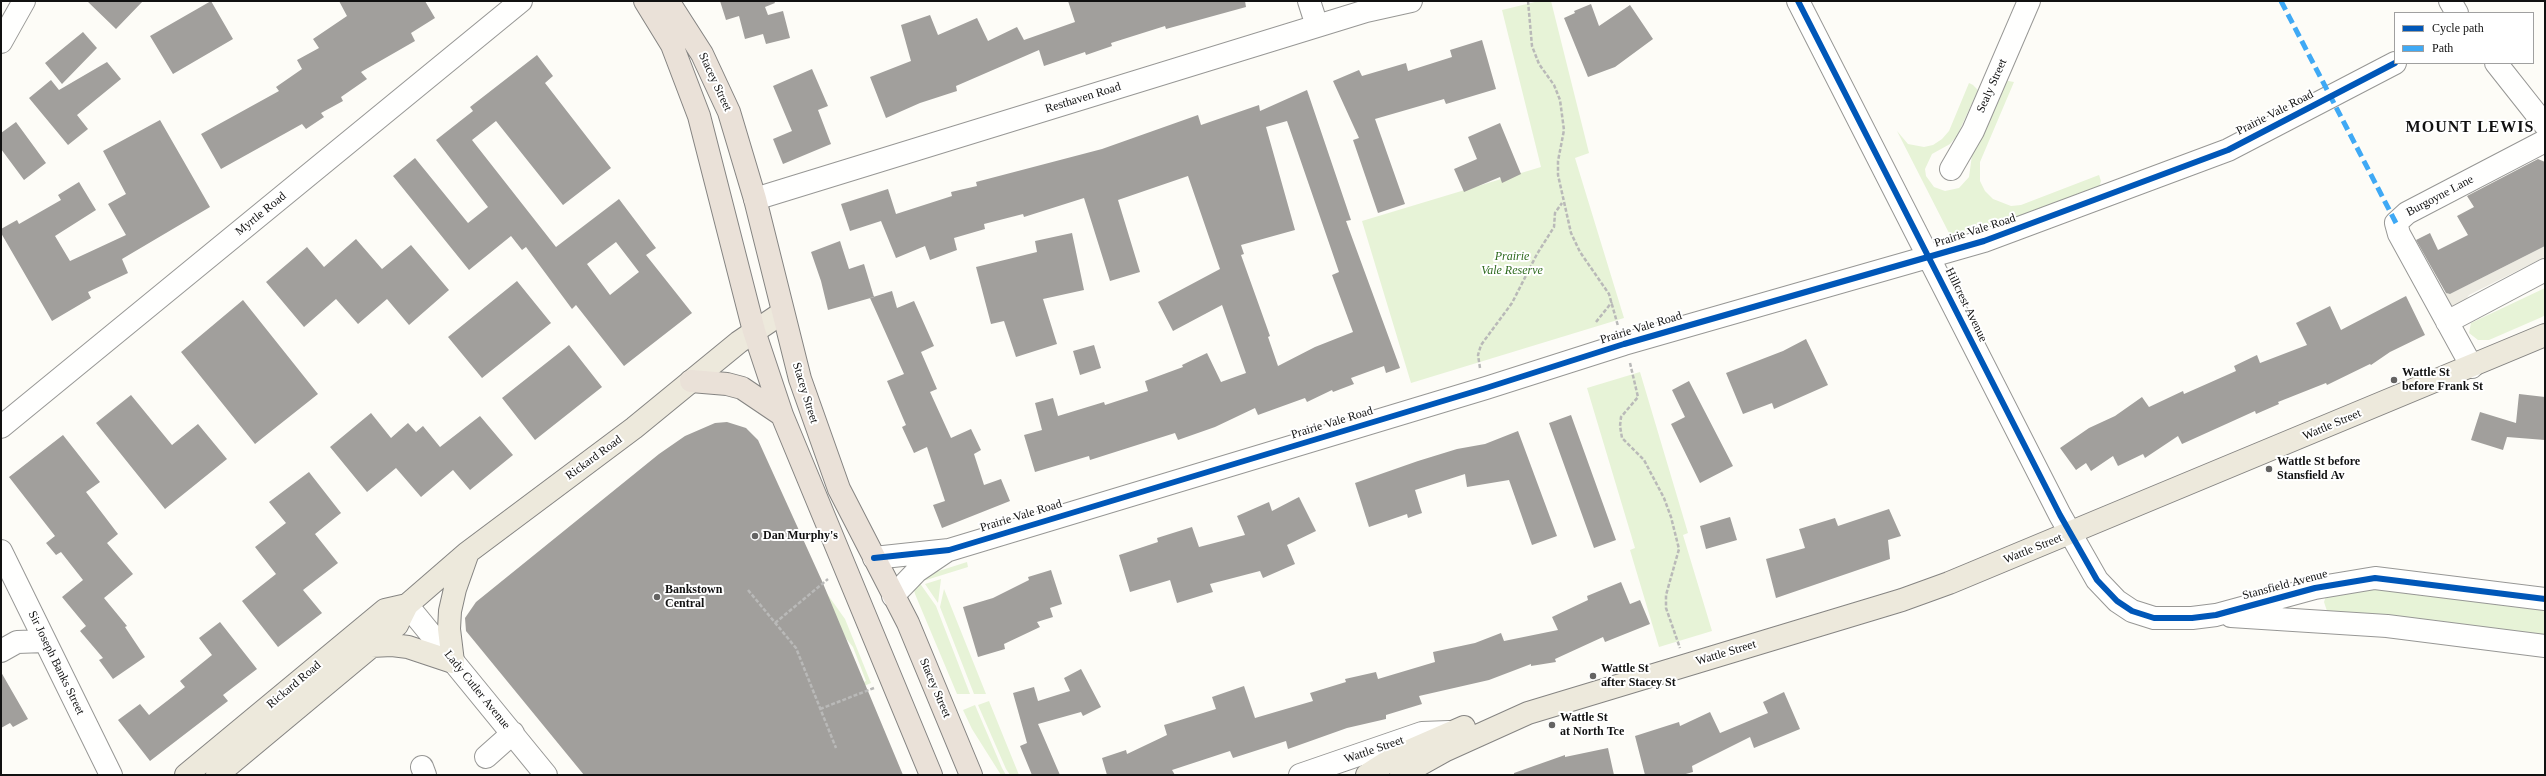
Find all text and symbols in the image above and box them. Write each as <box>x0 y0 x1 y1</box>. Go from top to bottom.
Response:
legend <box>2394 12 2534 64</box>
text: Cycle path <box>2432 21 2484 35</box>
text: Path <box>2432 41 2453 55</box>
street label: Stacey Street <box>695 50 735 114</box>
street label: Sealy Street <box>1974 57 2010 115</box>
street label: Resthaven Road <box>1043 80 1123 116</box>
street label: Prairie Vale Road <box>2234 87 2316 139</box>
district label: MOUNT LEWIS <box>2406 118 2534 138</box>
street label: Burgoyne Lane <box>2404 172 2476 220</box>
street label: Myrtle Road <box>233 189 289 239</box>
street label: Prairie Vale Road <box>1933 211 2017 251</box>
park label: Prairie Vale Reserve <box>1481 250 1543 278</box>
street label: Hillcrest Avenue <box>1942 266 1990 344</box>
street label: Prairie Vale Road <box>1598 309 1684 347</box>
street label: Stacey Street <box>789 361 821 425</box>
place label: Wattle St before Frank St <box>2402 366 2483 394</box>
marker: Wattle St before Frank St <box>2389 375 2399 385</box>
street label: Prairie Vale Road <box>1289 404 1375 442</box>
street label: Wattle Street <box>2301 406 2363 444</box>
street label: Rickard Road <box>563 433 625 483</box>
place label: Wattle St before Stansfield Av <box>2277 455 2360 483</box>
marker: Wattle St before Stansfield Av <box>2264 464 2274 474</box>
street label: Prairie Vale Road <box>978 497 1064 535</box>
place label: Dan Murphy's <box>763 529 838 543</box>
marker: Dan Murphy's <box>750 531 760 541</box>
street label: Wattle Street <box>2002 531 2064 567</box>
street label: Stansfield Avenue <box>2241 567 2329 603</box>
place label: Bankstown Central <box>665 583 722 611</box>
marker: Bankstown Central <box>652 592 662 602</box>
street label: Sir Joseph Banks Street <box>25 609 87 717</box>
street label: Wattle Street <box>1694 637 1758 669</box>
street label: Lady Cutler Avenue <box>441 648 513 732</box>
street label: Stacey Street <box>916 656 954 720</box>
street label: Rickard Road <box>264 658 324 712</box>
place label: Wattle St after Stacey St <box>1601 662 1676 690</box>
marker: Wattle St after Stacey St <box>1588 671 1598 681</box>
place label: Wattle St at North Tce <box>1560 711 1624 739</box>
marker: Wattle St at North Tce <box>1547 720 1557 730</box>
street label: Wattle Street <box>1342 733 1406 767</box>

